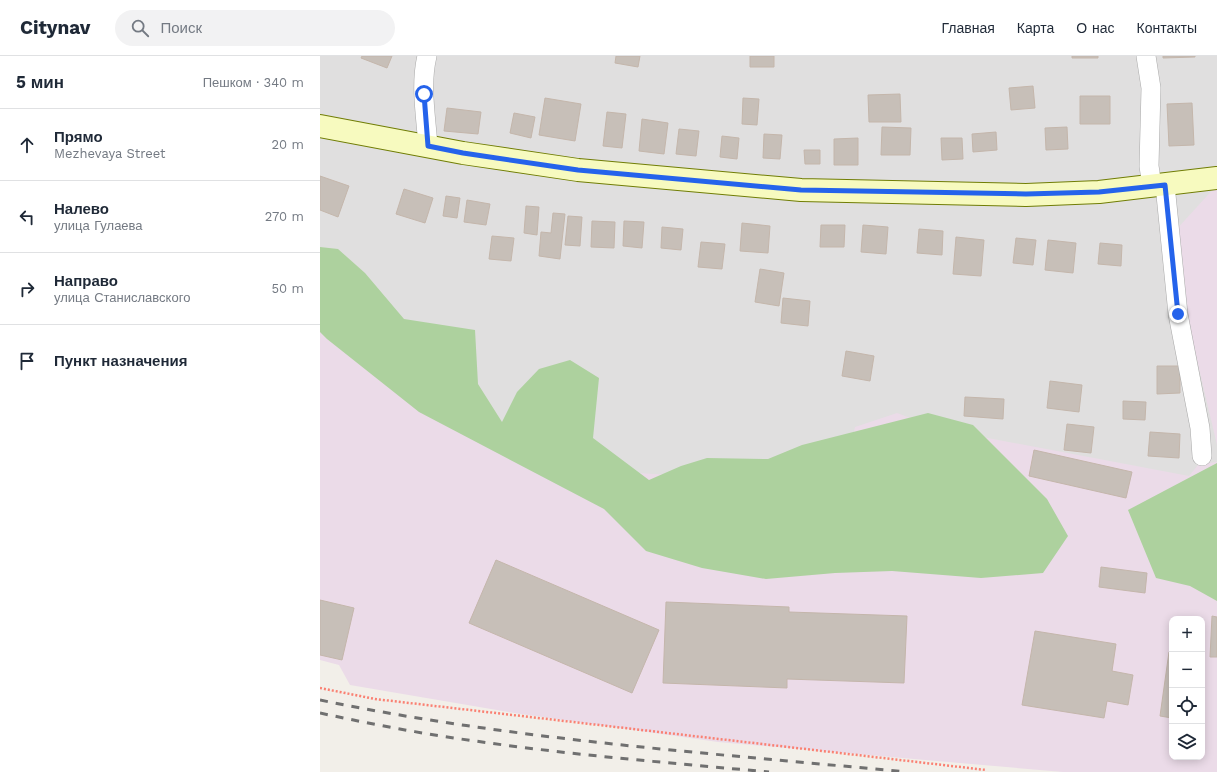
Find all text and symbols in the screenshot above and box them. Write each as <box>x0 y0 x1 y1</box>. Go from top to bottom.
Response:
search box <box>115 10 395 46</box>
text: Citynav <box>20 16 91 39</box>
icon: search <box>129 17 151 39</box>
text: Поиск <box>161 19 202 37</box>
text: Главная <box>942 20 995 36</box>
text: Карта <box>1017 20 1054 36</box>
text: О нас <box>1076 20 1115 36</box>
text: Контакты <box>1137 20 1197 36</box>
text: 5 мин <box>16 72 64 92</box>
text: Пешком · 340 m <box>203 75 304 90</box>
route start <box>415 85 433 103</box>
text: Прямо <box>54 128 103 146</box>
icon: ahead <box>16 134 38 156</box>
text: 20 m <box>272 137 304 152</box>
text: Mezhevaya Street <box>54 146 166 161</box>
text: Налево <box>54 200 109 218</box>
icon: left <box>16 206 38 228</box>
text: 270 m <box>265 209 304 224</box>
text: улица Гулаева <box>54 218 143 233</box>
text: Направо <box>54 272 118 290</box>
icon: right <box>16 278 38 300</box>
text: 50 m <box>272 281 304 296</box>
text: улица Станиславского <box>54 290 190 305</box>
route end <box>1169 305 1187 323</box>
icon: arrive <box>16 350 38 372</box>
text: Пункт назначения <box>54 352 187 370</box>
map controls <box>1169 616 1205 760</box>
button: + <box>1169 616 1205 652</box>
button: − <box>1169 652 1205 688</box>
button: locate <box>1169 688 1205 724</box>
button: layers <box>1169 724 1205 760</box>

